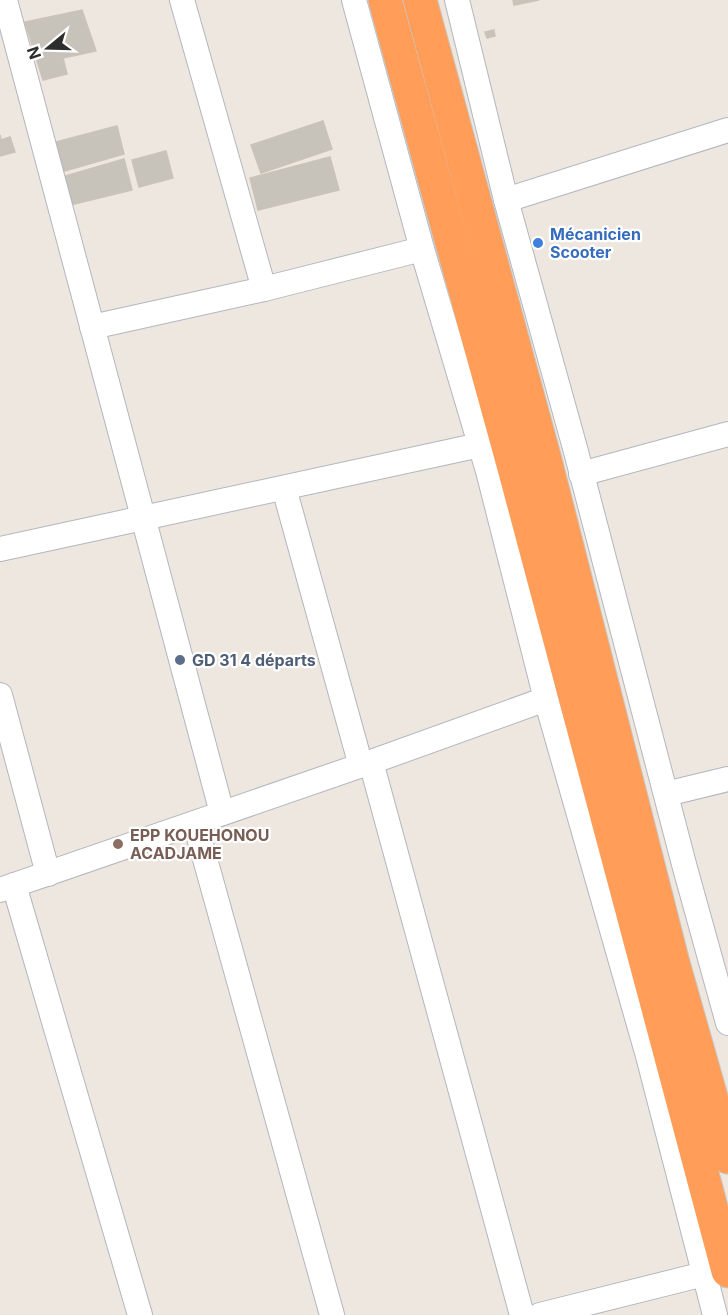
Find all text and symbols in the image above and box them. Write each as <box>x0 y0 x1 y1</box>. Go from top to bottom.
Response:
north arrow <box>18 18 78 78</box>
text: N <box>22 44 45 62</box>
place label: Mécanicien Scooter <box>550 224 641 262</box>
marker: Mécanicien Scooter <box>531 236 545 250</box>
place label: GD 31 4 départs <box>192 650 316 670</box>
marker: GD 31 4 départs <box>173 653 187 667</box>
place label: EPP KOUEHONOU ACADJAME <box>130 825 269 863</box>
marker: EPP KOUEHONOU ACADJAME <box>111 837 125 851</box>

